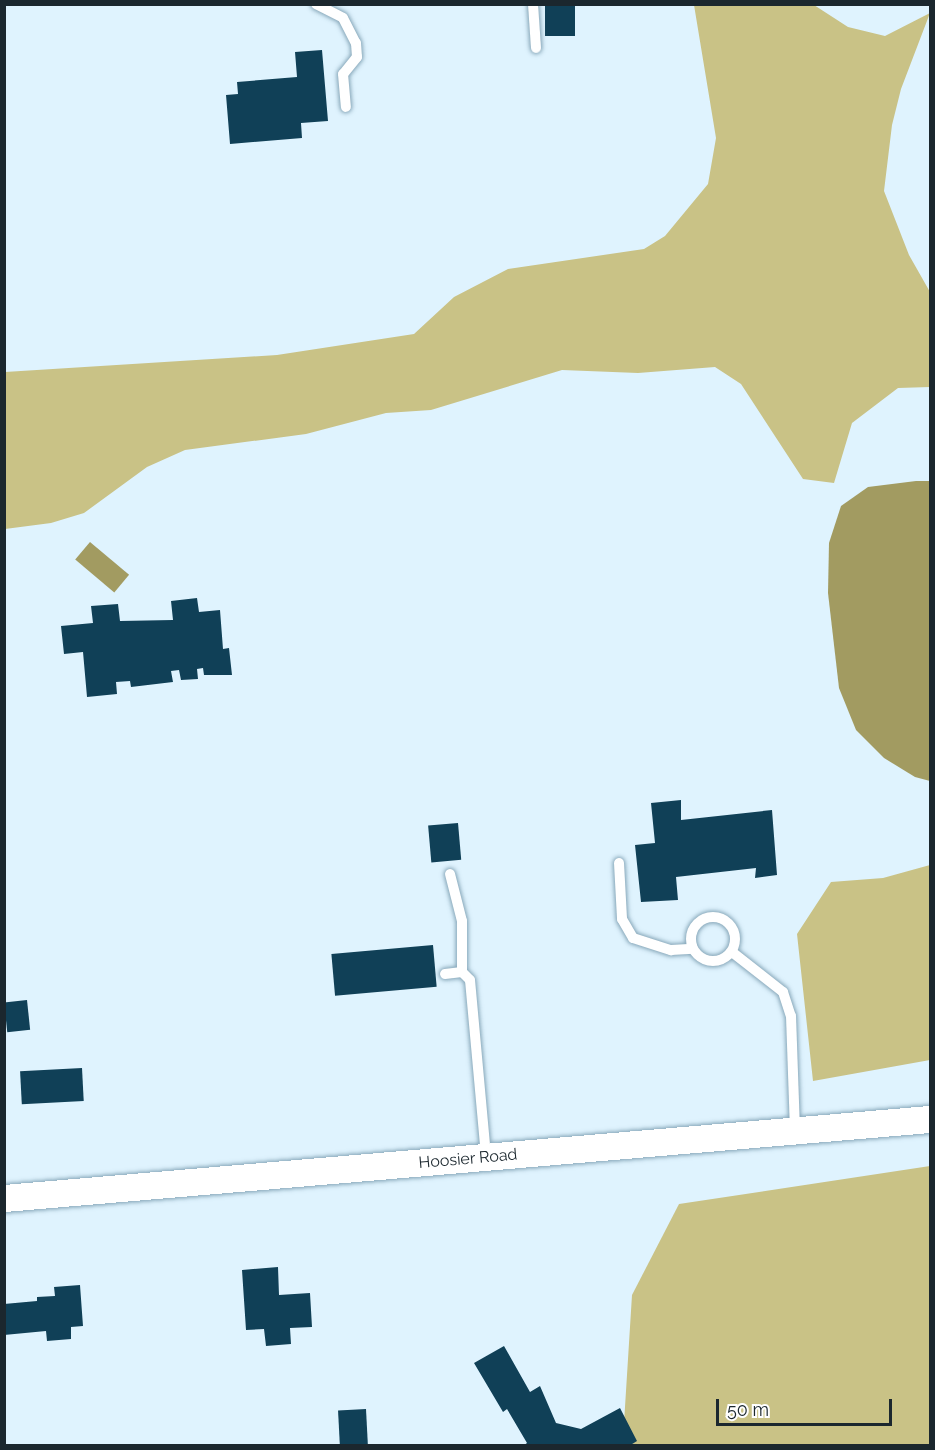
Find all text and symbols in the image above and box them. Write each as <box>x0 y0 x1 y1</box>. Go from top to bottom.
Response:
street label: Hoosier Road <box>418 1145 518 1173</box>
scale bar <box>719 1387 894 1425</box>
text: 50 m <box>727 1399 769 1420</box>

